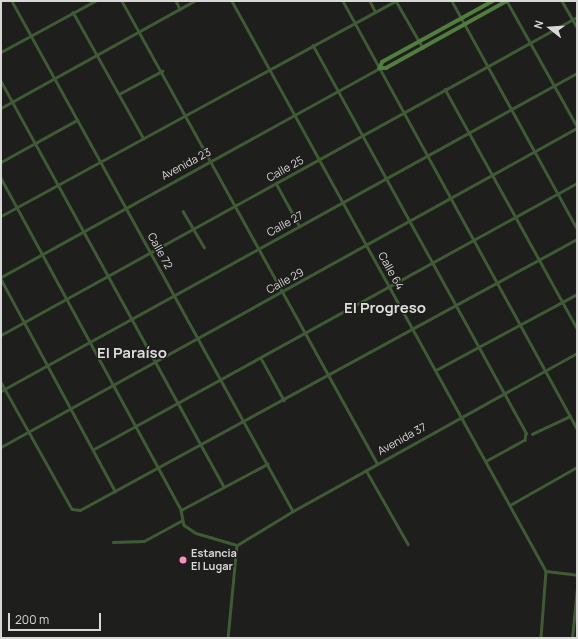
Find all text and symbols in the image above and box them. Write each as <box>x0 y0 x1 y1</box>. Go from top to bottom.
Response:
north arrow <box>530 8 570 48</box>
text: N <box>530 18 546 30</box>
street label: Avenida 23 <box>159 145 213 183</box>
street label: Calle 25 <box>264 153 306 185</box>
street label: Calle 27 <box>265 209 305 239</box>
street label: Calle 72 <box>145 231 175 271</box>
street label: Calle 64 <box>375 250 407 292</box>
street label: Calle 29 <box>264 265 306 297</box>
district label: El Progreso <box>344 299 426 317</box>
district label: El Paraíso <box>97 344 167 362</box>
street label: Avenida 37 <box>375 420 429 458</box>
place label: Estancia El Lugar <box>191 547 237 573</box>
marker: Estancia El Lugar <box>178 555 188 565</box>
scale bar <box>10 605 103 631</box>
text: 200 m <box>15 611 49 628</box>

